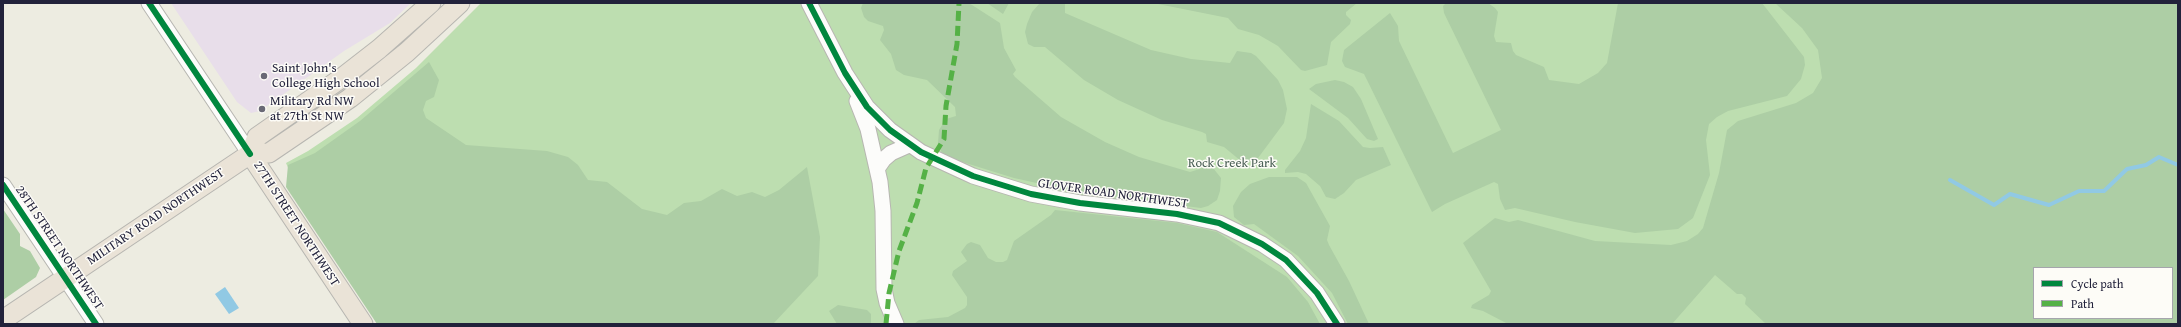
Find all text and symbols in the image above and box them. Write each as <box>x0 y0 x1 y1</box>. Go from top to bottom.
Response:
place label: Saint John's College High School <box>272 61 380 92</box>
marker: Saint John's College High School <box>259 71 269 81</box>
place label: Military Rd NW at 27th St NW <box>270 94 354 125</box>
marker: Military Rd NW at 27th St NW <box>257 104 267 114</box>
park label: Rock Creek Park <box>1188 156 1276 172</box>
street label: 27TH STREET NORTHWEST <box>250 158 342 290</box>
street label: MILITARY ROAD NORTHWEST <box>84 165 228 269</box>
street label: GLOVER ROAD NORTHWEST <box>1037 176 1189 212</box>
street label: 28TH STREET NORTHWEST <box>12 183 106 313</box>
legend <box>2033 267 2173 319</box>
text: Cycle path <box>2071 275 2123 292</box>
text: Path <box>2071 295 2094 312</box>

